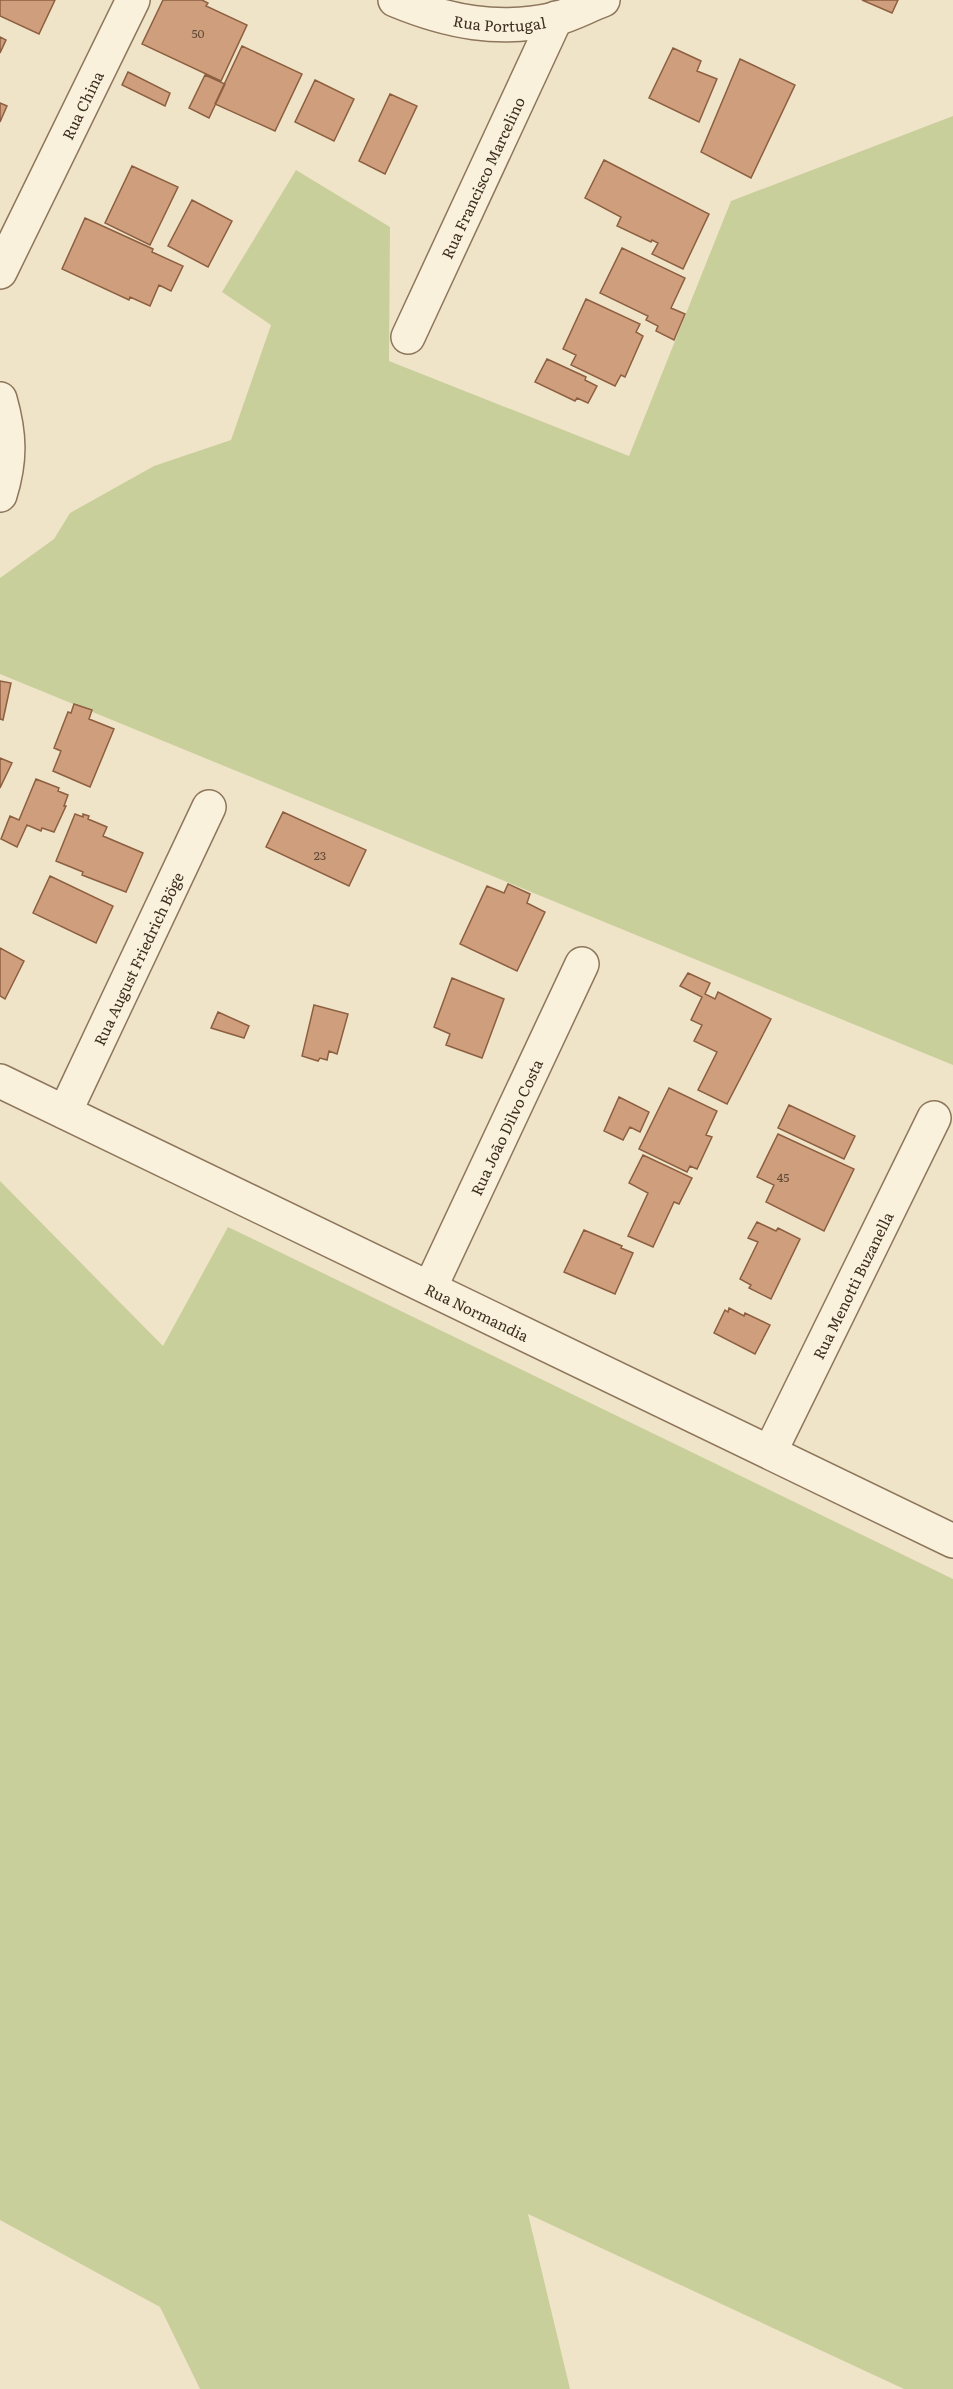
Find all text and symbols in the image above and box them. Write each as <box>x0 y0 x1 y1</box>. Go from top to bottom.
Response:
street label: Rua Portugal <box>451 8 547 36</box>
house number: 50 <box>191 24 205 42</box>
street label: Rua China <box>55 66 109 143</box>
street label: Rua Francisco Marcelino <box>435 92 530 262</box>
house number: 23 <box>314 846 326 864</box>
street label: Rua August Friedrich Böge <box>87 868 188 1049</box>
street label: Rua João Dilvo Costa <box>464 1054 548 1199</box>
house number: 45 <box>777 1168 789 1186</box>
street label: Rua Menotti Buzanella <box>806 1206 898 1363</box>
street label: Rua Normandia <box>421 1276 534 1347</box>

